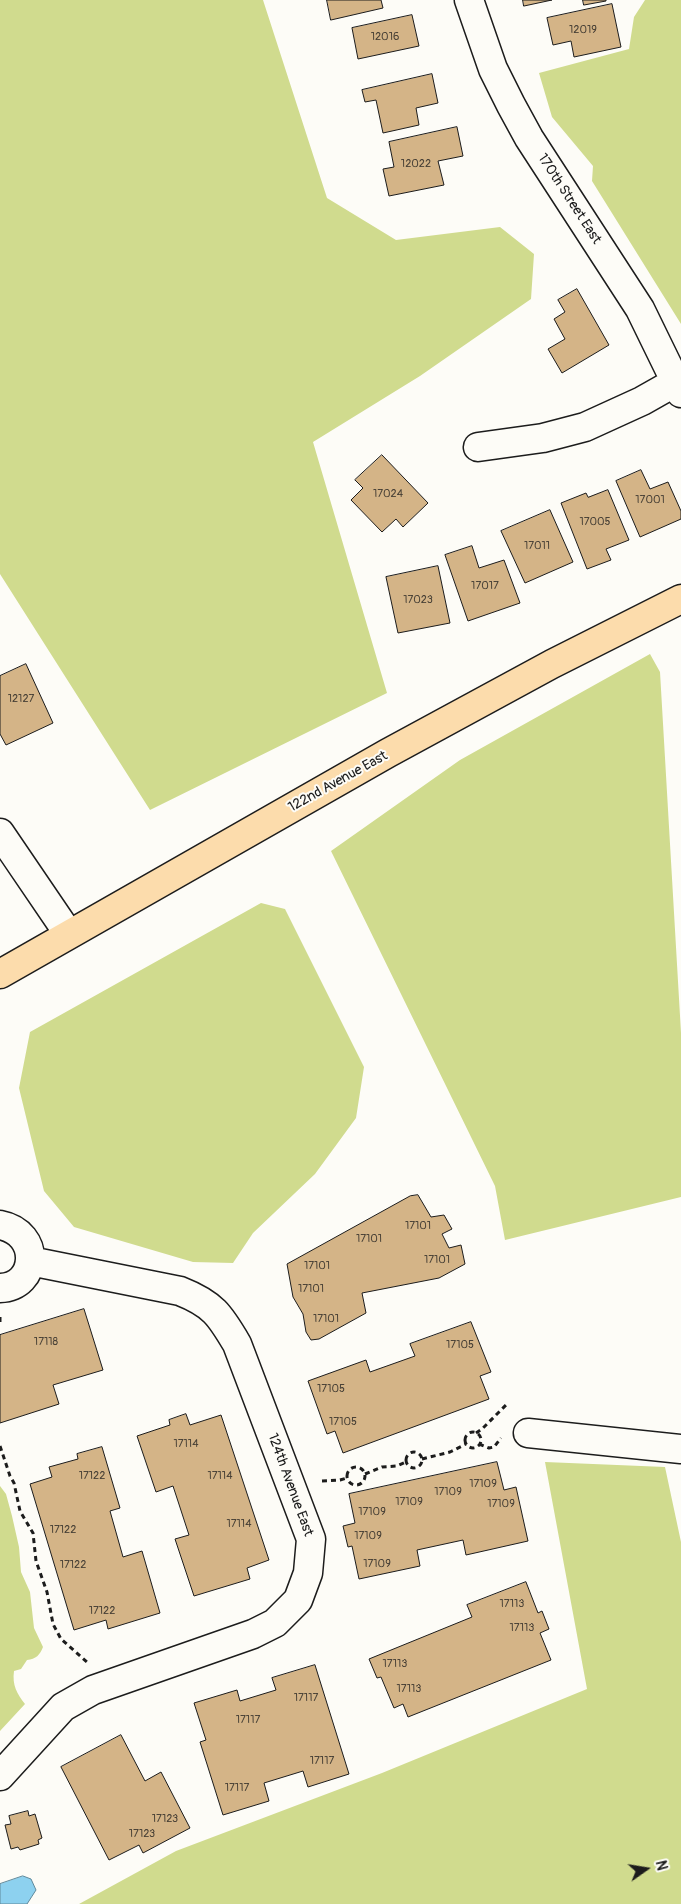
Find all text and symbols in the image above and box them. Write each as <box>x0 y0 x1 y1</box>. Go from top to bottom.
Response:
house number: 12019 <box>569 23 597 37</box>
house number: 12016 <box>371 30 399 44</box>
street label: 170th Street East <box>534 151 604 247</box>
house number: 12022 <box>401 157 431 171</box>
house number: 17024 <box>373 487 403 501</box>
house number: 17001 <box>635 493 665 507</box>
house number: 17005 <box>579 515 611 529</box>
house number: 17011 <box>524 539 550 553</box>
house number: 17017 <box>471 579 499 593</box>
house number: 17023 <box>403 593 433 607</box>
house number: 12127 <box>8 692 34 706</box>
street label: 122nd Avenue East <box>286 748 390 816</box>
house number: 17101 <box>405 1219 431 1233</box>
house number: 17101 <box>356 1232 382 1246</box>
house number: 17101 <box>424 1253 450 1267</box>
house number: 17101 <box>304 1259 330 1273</box>
house number: 17101 <box>298 1282 324 1296</box>
house number: 17101 <box>313 1312 339 1326</box>
house number: 17118 <box>34 1335 58 1349</box>
house number: 17105 <box>446 1338 474 1352</box>
house number: 17105 <box>317 1382 345 1396</box>
house number: 17105 <box>329 1415 357 1429</box>
street label: 124th Avenue East <box>264 1431 316 1539</box>
house number: 17114 <box>173 1437 199 1451</box>
house number: 17122 <box>79 1469 105 1483</box>
house number: 17114 <box>207 1469 233 1483</box>
house number: 17109 <box>469 1477 497 1491</box>
house number: 17109 <box>434 1485 462 1499</box>
house number: 17109 <box>395 1495 423 1509</box>
house number: 17109 <box>487 1497 515 1511</box>
house number: 17109 <box>358 1505 386 1519</box>
house number: 17114 <box>226 1517 252 1531</box>
house number: 17122 <box>50 1523 76 1537</box>
house number: 17109 <box>354 1529 382 1543</box>
house number: 17109 <box>363 1557 391 1571</box>
house number: 17122 <box>60 1558 86 1572</box>
house number: 17113 <box>500 1597 524 1611</box>
house number: 17122 <box>89 1604 115 1618</box>
house number: 17113 <box>510 1621 534 1635</box>
house number: 17113 <box>383 1657 407 1671</box>
house number: 17113 <box>397 1682 421 1696</box>
house number: 17117 <box>294 1691 318 1705</box>
house number: 17117 <box>236 1713 260 1727</box>
house number: 17117 <box>310 1754 334 1768</box>
house number: 17117 <box>225 1781 249 1795</box>
house number: 17123 <box>152 1812 178 1826</box>
house number: 17123 <box>129 1827 155 1841</box>
north arrow <box>621 1844 671 1894</box>
text: N <box>652 1859 670 1872</box>

